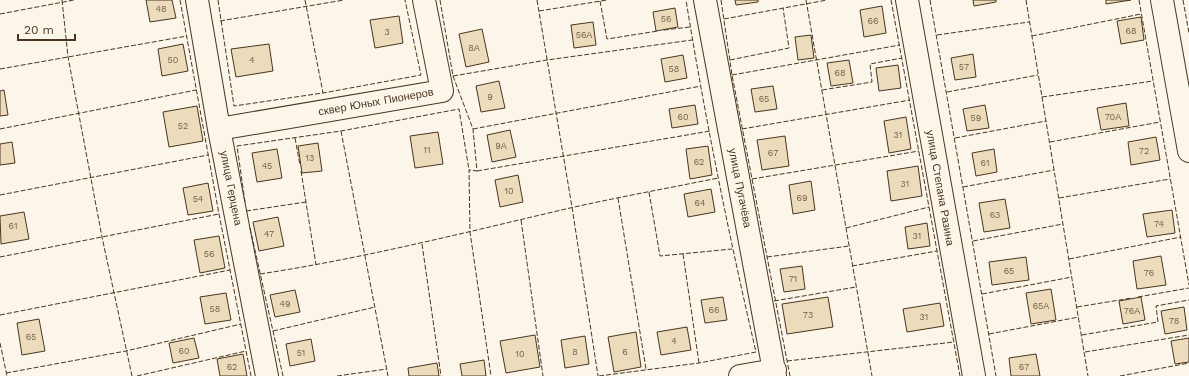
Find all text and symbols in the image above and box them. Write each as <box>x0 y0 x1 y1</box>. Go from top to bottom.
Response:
house number: 48 <box>155 4 167 14</box>
house number: 56 <box>661 14 671 24</box>
scale bar <box>18 16 75 42</box>
house number: 66 <box>868 16 878 26</box>
text: 20 m <box>24 23 54 37</box>
house number: 68 <box>1125 26 1137 36</box>
house number: 3 <box>384 27 390 37</box>
house number: 56А <box>576 30 592 40</box>
house number: 8А <box>468 43 480 53</box>
house number: 50 <box>168 55 179 65</box>
house number: 4 <box>249 55 255 65</box>
house number: 57 <box>959 62 969 72</box>
house number: 58 <box>669 64 679 74</box>
house number: 68 <box>834 68 846 78</box>
street label: сквер Юных Пионеров <box>317 85 435 119</box>
house number: 9 <box>487 92 493 102</box>
house number: 65 <box>759 94 769 104</box>
house number: 60 <box>677 112 689 122</box>
house number: 70А <box>1105 112 1121 122</box>
house number: 59 <box>971 113 981 123</box>
house number: 52 <box>178 121 188 131</box>
street label: улица Степана Разина <box>923 129 957 248</box>
house number: 31 <box>894 130 902 140</box>
house number: 9А <box>495 141 507 151</box>
house number: 11 <box>423 145 431 155</box>
house number: 72 <box>1139 146 1149 156</box>
street label: улица Пугачёва <box>726 147 754 230</box>
house number: 67 <box>768 148 778 158</box>
street label: улица Герцена <box>217 149 245 227</box>
house number: 13 <box>306 153 314 163</box>
house number: 62 <box>694 157 704 167</box>
house number: 61 <box>981 158 989 168</box>
house number: 45 <box>262 161 272 171</box>
house number: 31 <box>901 179 909 189</box>
house number: 10 <box>504 186 514 196</box>
house number: 69 <box>796 193 808 203</box>
house number: 54 <box>193 194 204 204</box>
house number: 64 <box>695 198 706 208</box>
house number: 63 <box>990 210 1000 220</box>
house number: 74 <box>1154 219 1164 229</box>
house number: 61 <box>9 221 17 231</box>
house number: 47 <box>264 229 274 239</box>
house number: 31 <box>913 231 921 241</box>
house number: 56 <box>204 249 214 259</box>
house number: 65 <box>1004 266 1014 276</box>
house number: 76 <box>1144 268 1154 278</box>
house number: 71 <box>789 274 797 284</box>
house number: 49 <box>279 299 291 309</box>
house number: 65А <box>1033 301 1049 311</box>
house number: 58 <box>210 304 220 314</box>
house number: 66 <box>709 305 719 315</box>
house number: 76А <box>1124 306 1140 316</box>
house number: 73 <box>803 310 813 320</box>
house number: 31 <box>920 312 928 322</box>
house number: 78 <box>1169 316 1179 326</box>
house number: 65 <box>26 332 36 342</box>
house number: 4 <box>671 336 677 346</box>
house number: 60 <box>178 346 190 356</box>
house number: 8 <box>572 347 578 357</box>
house number: 6 <box>622 347 628 357</box>
house number: 51 <box>297 348 305 358</box>
house number: 10 <box>515 349 525 359</box>
house number: 62 <box>227 362 237 372</box>
house number: 67 <box>1019 362 1029 372</box>

